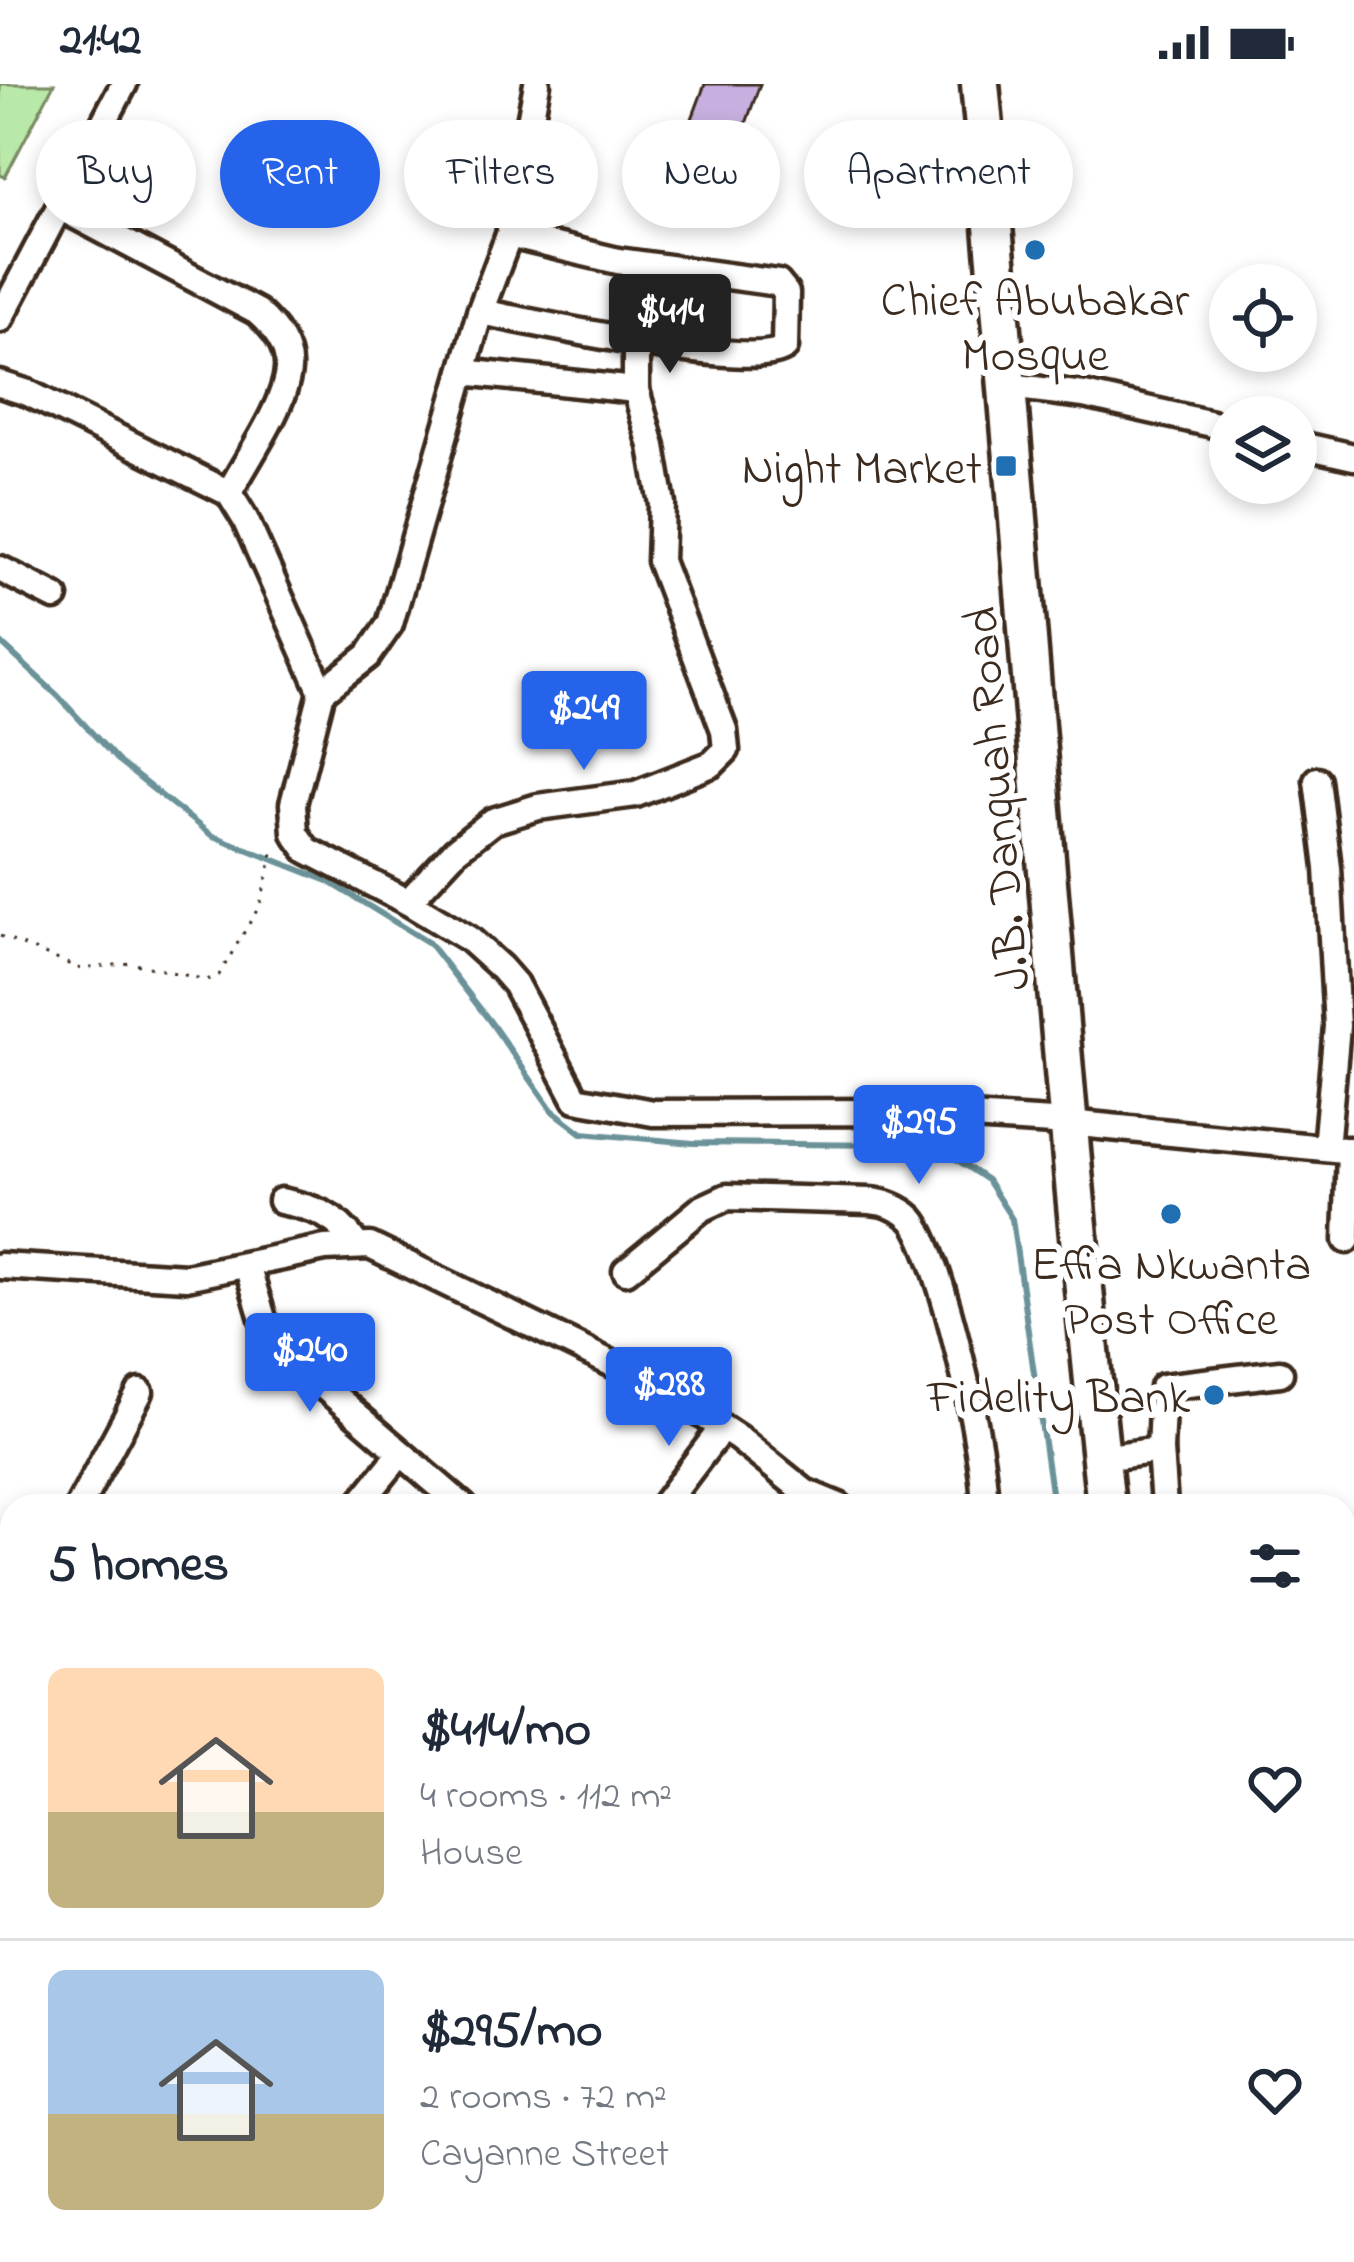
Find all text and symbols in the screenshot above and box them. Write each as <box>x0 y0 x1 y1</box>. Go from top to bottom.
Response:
text: 21:42 <box>60 9 141 75</box>
chip: Buy <box>36 120 196 228</box>
chip: Rent <box>220 120 380 228</box>
chip: Filters <box>404 120 598 228</box>
chip: New <box>622 120 780 228</box>
chip: Apartment <box>804 120 1073 228</box>
marker: Chief Abubakar Mosque <box>1022 237 1048 263</box>
map controls <box>1209 264 1317 504</box>
button: locate <box>1209 264 1317 372</box>
place label: Chief Abubakar Mosque <box>881 268 1190 393</box>
pin: $414 <box>599 274 741 376</box>
text: $414 <box>636 284 704 341</box>
button: layers <box>1209 396 1317 504</box>
place label: Night Market <box>742 436 982 507</box>
marker: Night Market <box>993 453 1019 479</box>
street label: J.B. Danquah Road <box>948 604 1052 993</box>
pin: $249 <box>513 671 655 773</box>
text: $249 <box>549 681 619 738</box>
pin: $295 <box>848 1085 990 1187</box>
text: $295 <box>880 1095 958 1152</box>
marker: Effia Nkwanta Post Office <box>1158 1201 1184 1227</box>
place label: Effia Nkwanta Post Office <box>1031 1232 1311 1357</box>
pin: $240 <box>239 1313 381 1415</box>
text: $240 <box>272 1323 348 1380</box>
pin: $288 <box>598 1347 740 1449</box>
text: $288 <box>633 1357 705 1414</box>
place label: Fidelity Bank <box>926 1365 1191 1435</box>
marker: Fidelity Bank <box>1201 1382 1227 1408</box>
text: 5 homes <box>48 1529 229 1604</box>
icon: filters <box>1242 1533 1308 1599</box>
text: $414/mo <box>420 1694 591 1769</box>
icon: home <box>144 1716 288 1860</box>
icon: heart <box>1242 1755 1308 1821</box>
text: 4 rooms · 112 m² <box>420 1769 672 1826</box>
text: House <box>420 1826 522 1883</box>
text: $295/mo <box>420 1995 603 2070</box>
icon: home <box>144 2018 288 2162</box>
icon: heart <box>1242 2057 1308 2123</box>
text: 2 rooms · 72 m² <box>420 2070 667 2127</box>
text: Cayanne Street <box>420 2127 669 2184</box>

